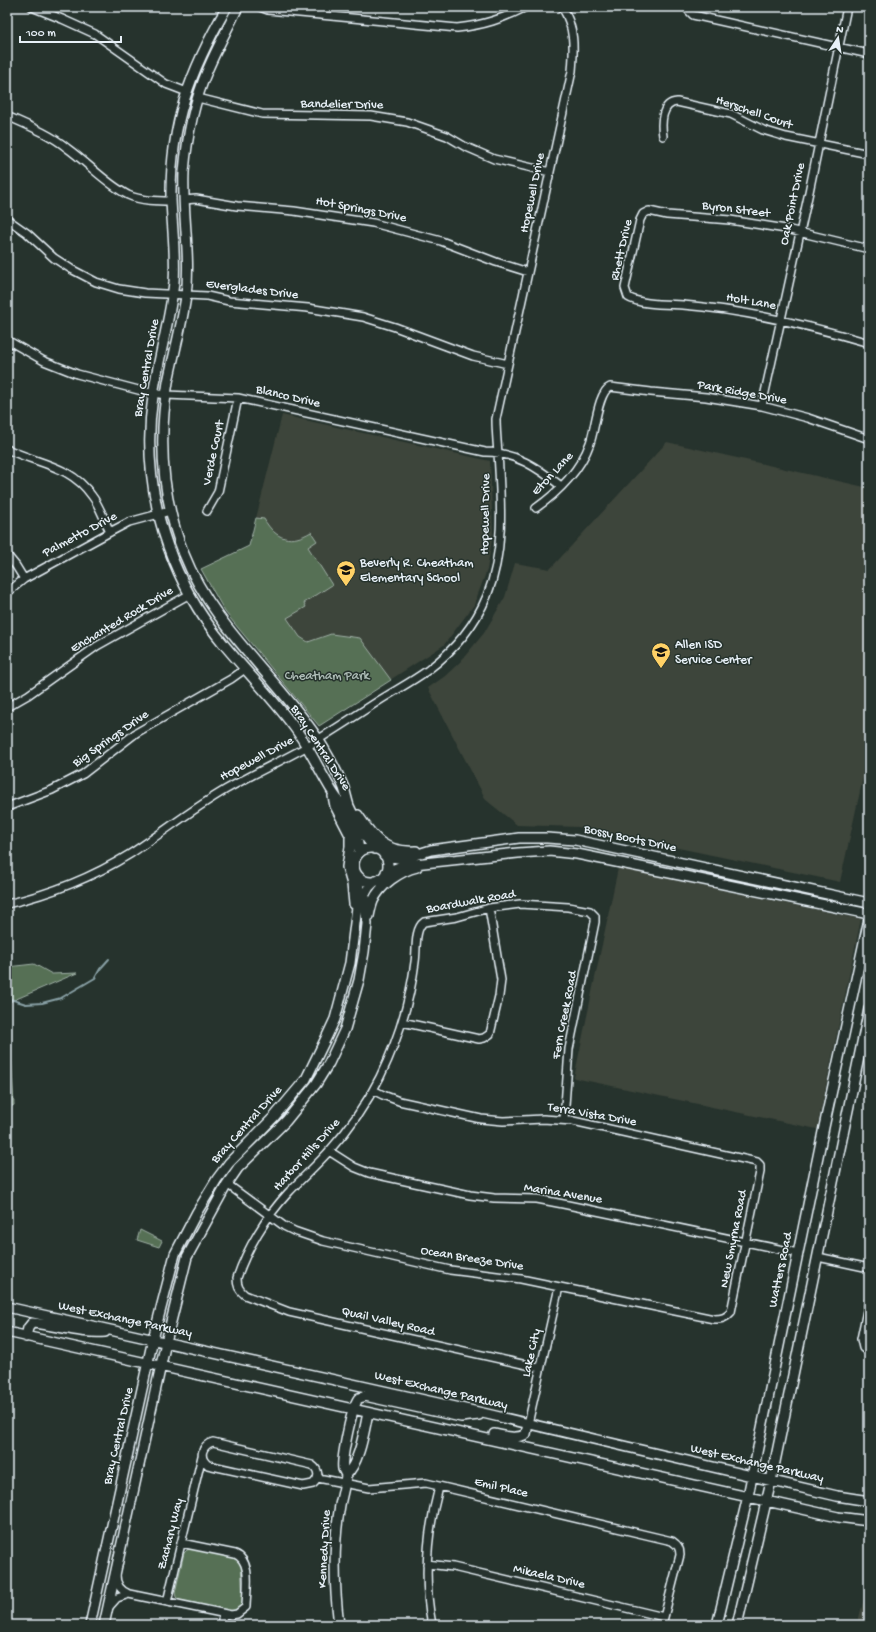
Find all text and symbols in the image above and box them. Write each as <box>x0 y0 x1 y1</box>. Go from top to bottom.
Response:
scale bar <box>20 18 121 44</box>
north arrow <box>818 18 858 58</box>
text: N <box>835 24 844 37</box>
text: 100 m <box>25 27 56 41</box>
street label: Herschell Court <box>714 93 796 134</box>
street label: Bandelier Drive <box>299 97 384 113</box>
street label: Hopewell Drive <box>517 151 549 234</box>
street label: Oak Point Drive <box>777 161 809 246</box>
street label: Hot Springs Drive <box>314 194 408 226</box>
street label: Byron Street <box>700 198 772 222</box>
street label: Rhett Drive <box>608 218 636 282</box>
street label: Everglades Drive <box>205 277 299 303</box>
street label: Holt Lane <box>725 290 777 314</box>
street label: Bray Central Drive <box>131 318 163 419</box>
street label: Park Ridge Drive <box>695 378 788 408</box>
street label: Blanco Drive <box>253 382 322 412</box>
street label: Verde Court <box>200 418 229 488</box>
street label: Eton Lane <box>529 449 577 499</box>
street label: Hopewell Drive <box>478 473 494 555</box>
street label: Palmetto Drive <box>39 509 120 561</box>
place label: Beverly R. Cheatham Elementary School <box>359 556 473 586</box>
school or university icon: Beverly R. Cheatham Elementary School <box>335 559 357 587</box>
street label: Enchanted Rock Drive <box>68 583 176 657</box>
place label: Allen ISD Service Center <box>675 638 753 668</box>
school or university icon: Allen ISD Service Center <box>650 641 672 669</box>
park label: Cheatham Park <box>285 669 370 684</box>
street label: Bray Central Drive <box>286 701 353 794</box>
street label: Big Springs Drive <box>69 707 152 771</box>
street label: Hopewell Drive <box>218 733 297 785</box>
street label: Bossy Boots Drive <box>581 822 678 856</box>
street label: Boardwalk Road <box>424 887 518 917</box>
street label: Fern Creek Road <box>549 968 581 1061</box>
street label: Bray Central Drive <box>208 1083 286 1168</box>
street label: Terra Vista Drive <box>545 1100 638 1130</box>
street label: Harbor Hills Drive <box>270 1115 344 1194</box>
street label: Marina Avenue <box>523 1180 604 1208</box>
street label: New Smyrna Road <box>717 1187 751 1289</box>
street label: Watters Road <box>766 1230 797 1309</box>
street label: Ocean Breeze Drive <box>419 1243 525 1275</box>
street label: West Exchange Parkway <box>57 1298 194 1342</box>
street label: Quail Valley Road <box>340 1304 438 1340</box>
street label: Lake City <box>519 1327 545 1379</box>
street label: West Exchange Parkway <box>373 1368 510 1414</box>
street label: Bray Central Drive <box>100 1386 138 1487</box>
street label: West Exchange Parkway <box>689 1441 826 1487</box>
street label: Emil Place <box>473 1475 529 1501</box>
street label: Zachary Way <box>155 1496 187 1571</box>
street label: Kennedy Drive <box>315 1509 335 1589</box>
street label: Mikaela Drive <box>512 1561 587 1593</box>

